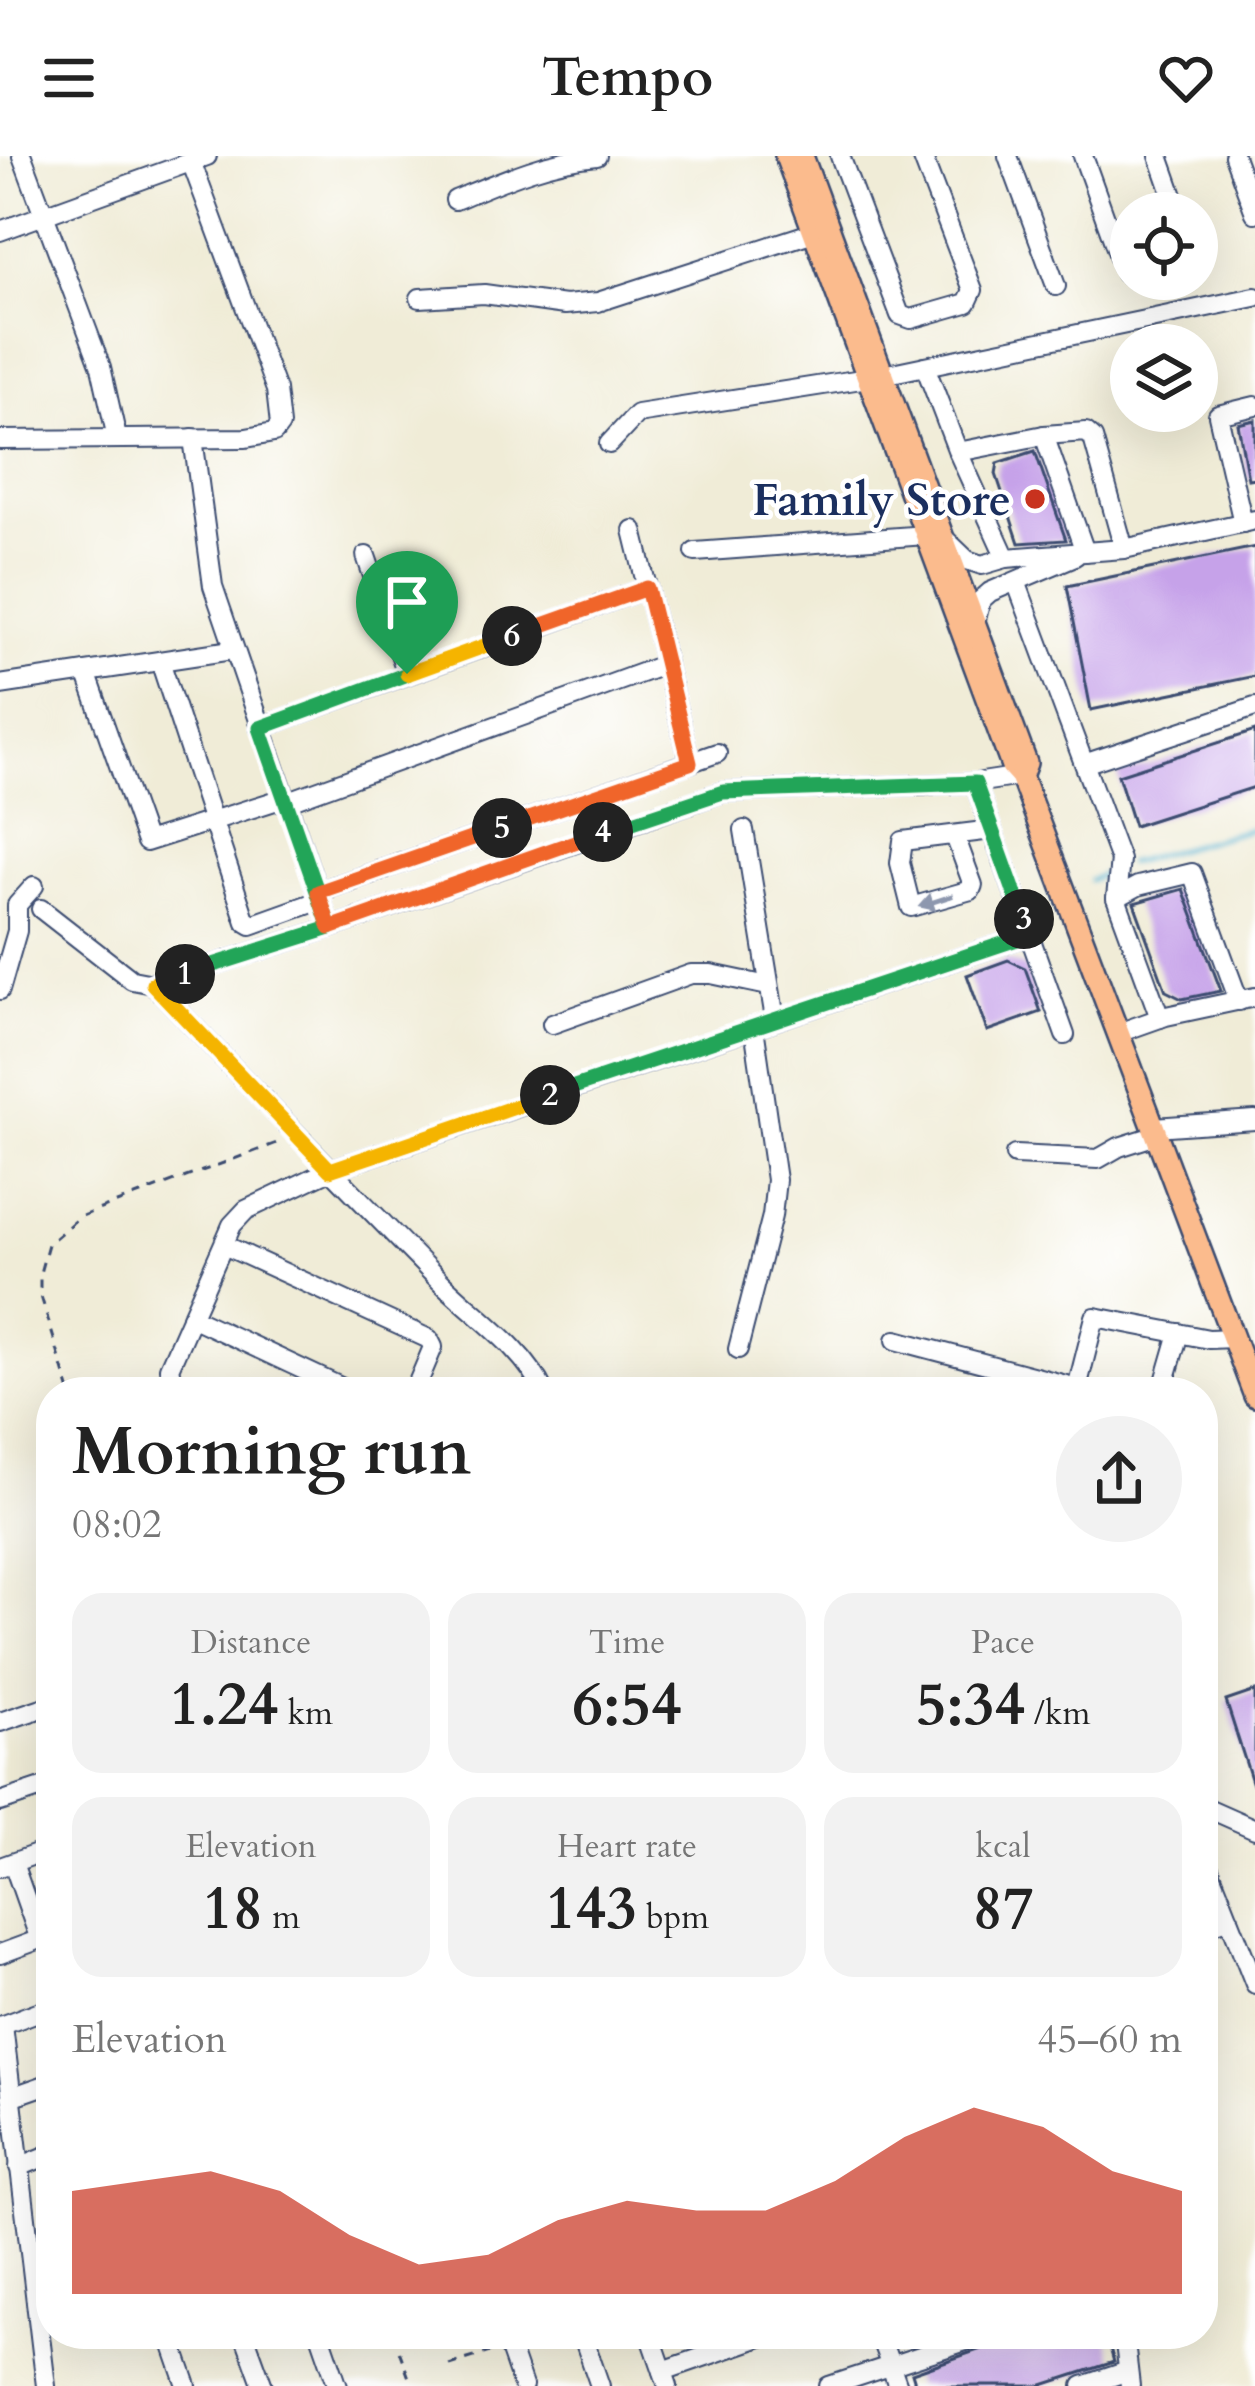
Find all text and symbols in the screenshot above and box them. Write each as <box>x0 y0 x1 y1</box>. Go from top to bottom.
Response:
text: Tempo <box>542 42 713 115</box>
icon: menu <box>36 45 102 111</box>
icon: heart <box>1153 45 1219 111</box>
map controls <box>1110 192 1218 432</box>
button: locate <box>1110 192 1218 300</box>
button: layers <box>1110 324 1218 432</box>
place label: Family Store <box>752 470 1011 531</box>
marker: Family Store <box>1022 486 1048 512</box>
pin <box>356 551 458 674</box>
icon: arrive <box>374 569 440 635</box>
pin: 6 <box>482 606 542 666</box>
text: 6 <box>504 613 520 658</box>
pin: 5 <box>472 798 532 858</box>
pin: 4 <box>573 802 633 862</box>
text: 5 <box>494 805 510 850</box>
text: 4 <box>595 809 611 854</box>
pin: 3 <box>994 889 1054 949</box>
one-way arrow <box>917 893 954 912</box>
text: 3 <box>1016 896 1032 941</box>
pin: 1 <box>155 944 215 1004</box>
text: 1 <box>177 951 193 996</box>
pin: 2 <box>520 1065 580 1125</box>
text: 2 <box>542 1072 558 1117</box>
text: Morning run <box>72 1408 471 1497</box>
button: share <box>1056 1416 1182 1542</box>
text: 08:02 <box>72 1498 162 1551</box>
text: Distance <box>191 1620 311 1665</box>
text: Time <box>589 1620 665 1665</box>
text: Pace <box>971 1620 1035 1665</box>
text: 1.24 <box>169 1665 279 1746</box>
text: 6:54 <box>572 1665 682 1746</box>
text: 5:34 <box>916 1665 1025 1746</box>
text: km <box>279 1691 333 1736</box>
text: /km <box>1025 1691 1090 1736</box>
text: Elevation <box>185 1824 317 1869</box>
text: Heart rate <box>557 1824 697 1869</box>
text: kcal <box>975 1824 1031 1869</box>
text: 18 <box>202 1869 263 1950</box>
text: 143 <box>545 1869 637 1950</box>
text: 87 <box>972 1869 1034 1950</box>
text: m <box>263 1895 300 1940</box>
text: bpm <box>637 1895 709 1940</box>
text: Elevation <box>72 2013 227 2066</box>
text: 45–60 m <box>1037 2013 1182 2066</box>

